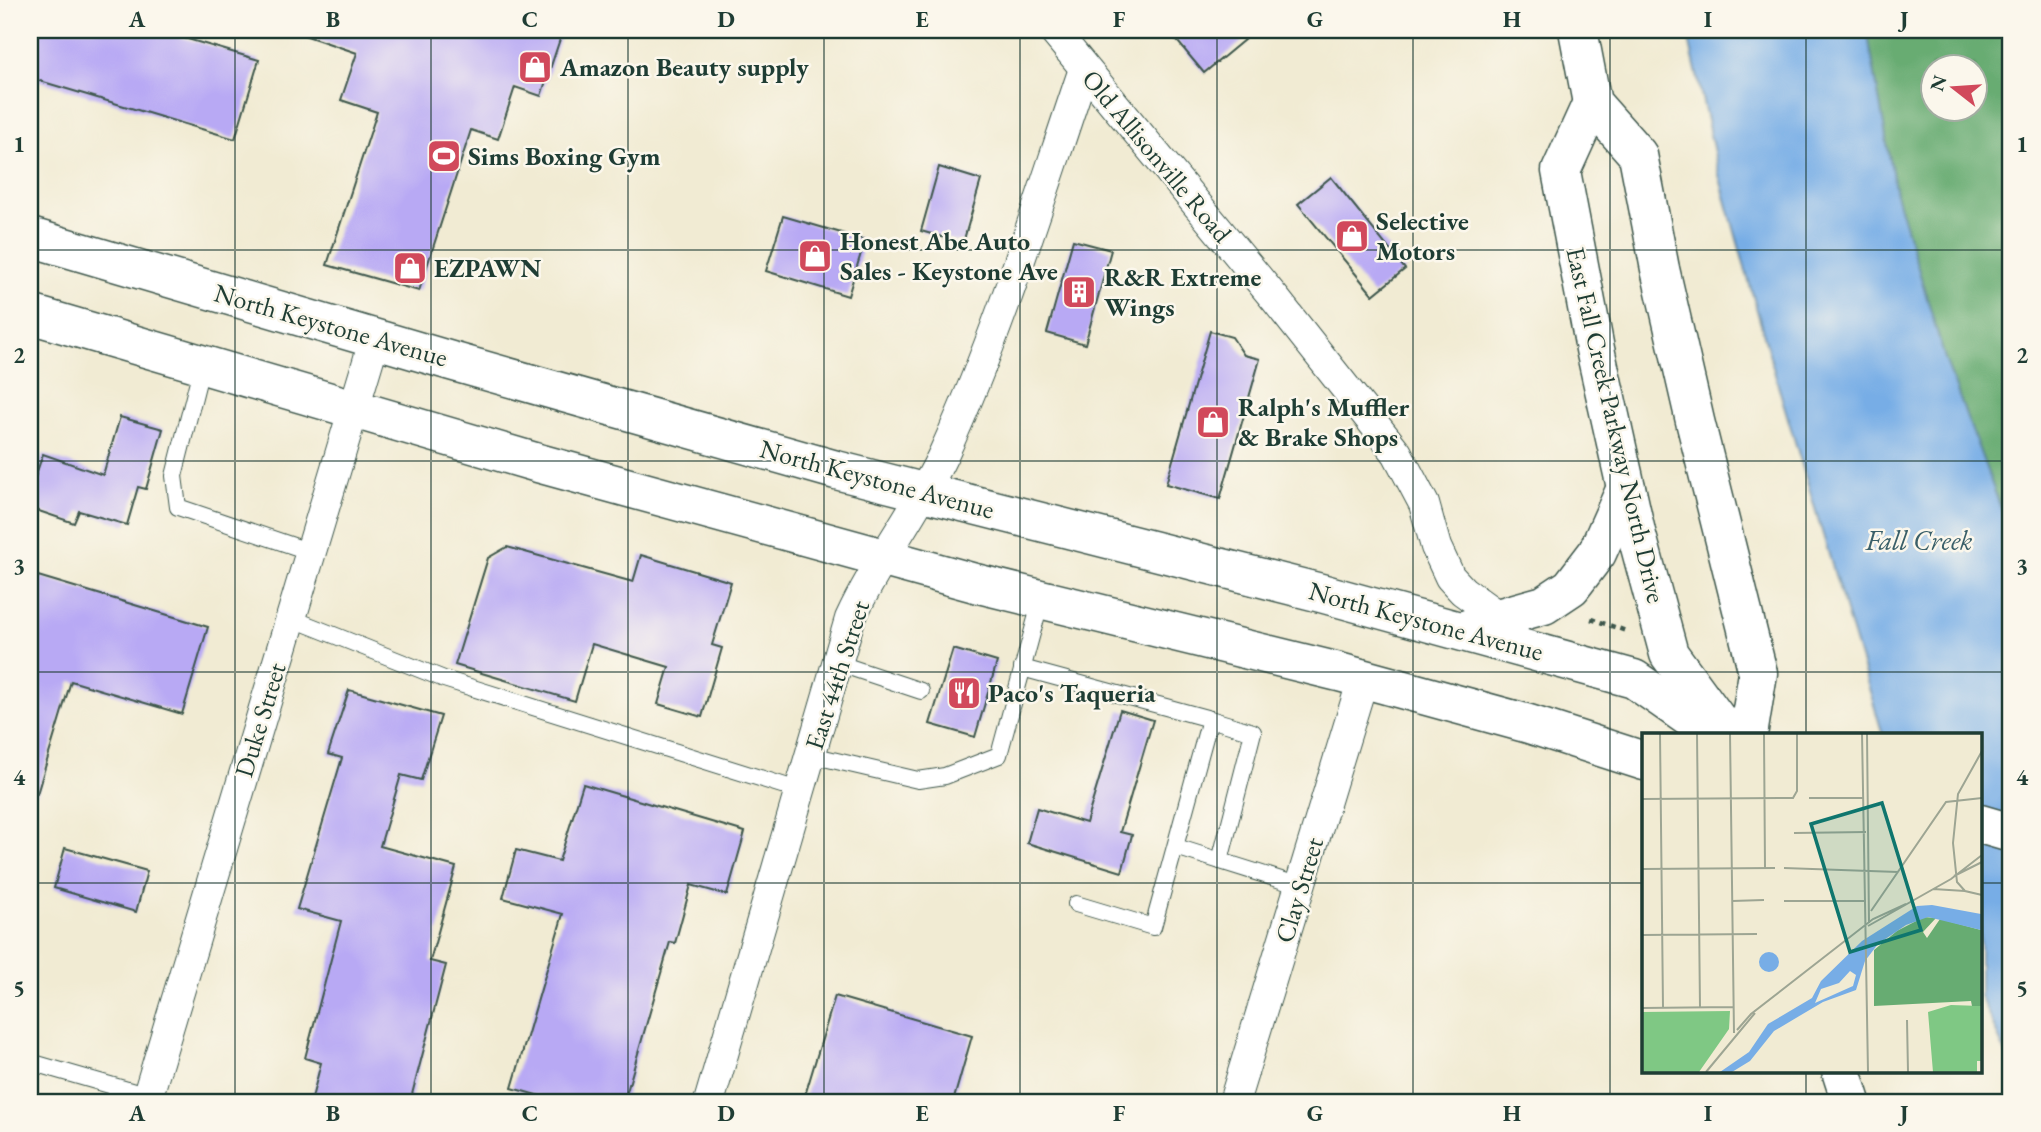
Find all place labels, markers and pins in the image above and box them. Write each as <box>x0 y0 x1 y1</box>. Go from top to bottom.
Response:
shop icon: Amazon Beauty supply <box>516 48 554 86</box>
place label: Amazon Beauty supply <box>559 50 809 84</box>
sports icon: Sims Boxing Gym <box>425 137 463 175</box>
place label: Sims Boxing Gym <box>468 139 661 173</box>
place label: Selective Motors <box>1376 204 1469 268</box>
shop icon: Selective Motors <box>1333 217 1371 255</box>
place label: Honest Abe Auto Sales - Keystone Ave <box>840 224 1058 288</box>
shop icon: Honest Abe Auto Sales - Keystone Ave <box>796 237 834 275</box>
shop icon: EZPAWN <box>391 249 429 287</box>
place label: EZPAWN <box>434 251 541 285</box>
place label: R&R Extreme Wings <box>1104 260 1262 324</box>
building icon: R&R Extreme Wings <box>1060 273 1098 311</box>
place label: Ralph's Muffler & Brake Shops <box>1238 390 1410 454</box>
shop icon: Ralph's Muffler & Brake Shops <box>1194 403 1232 441</box>
restaurant icon: Paco's Taqueria <box>945 674 983 712</box>
place label: Paco's Taqueria <box>988 676 1156 710</box>

